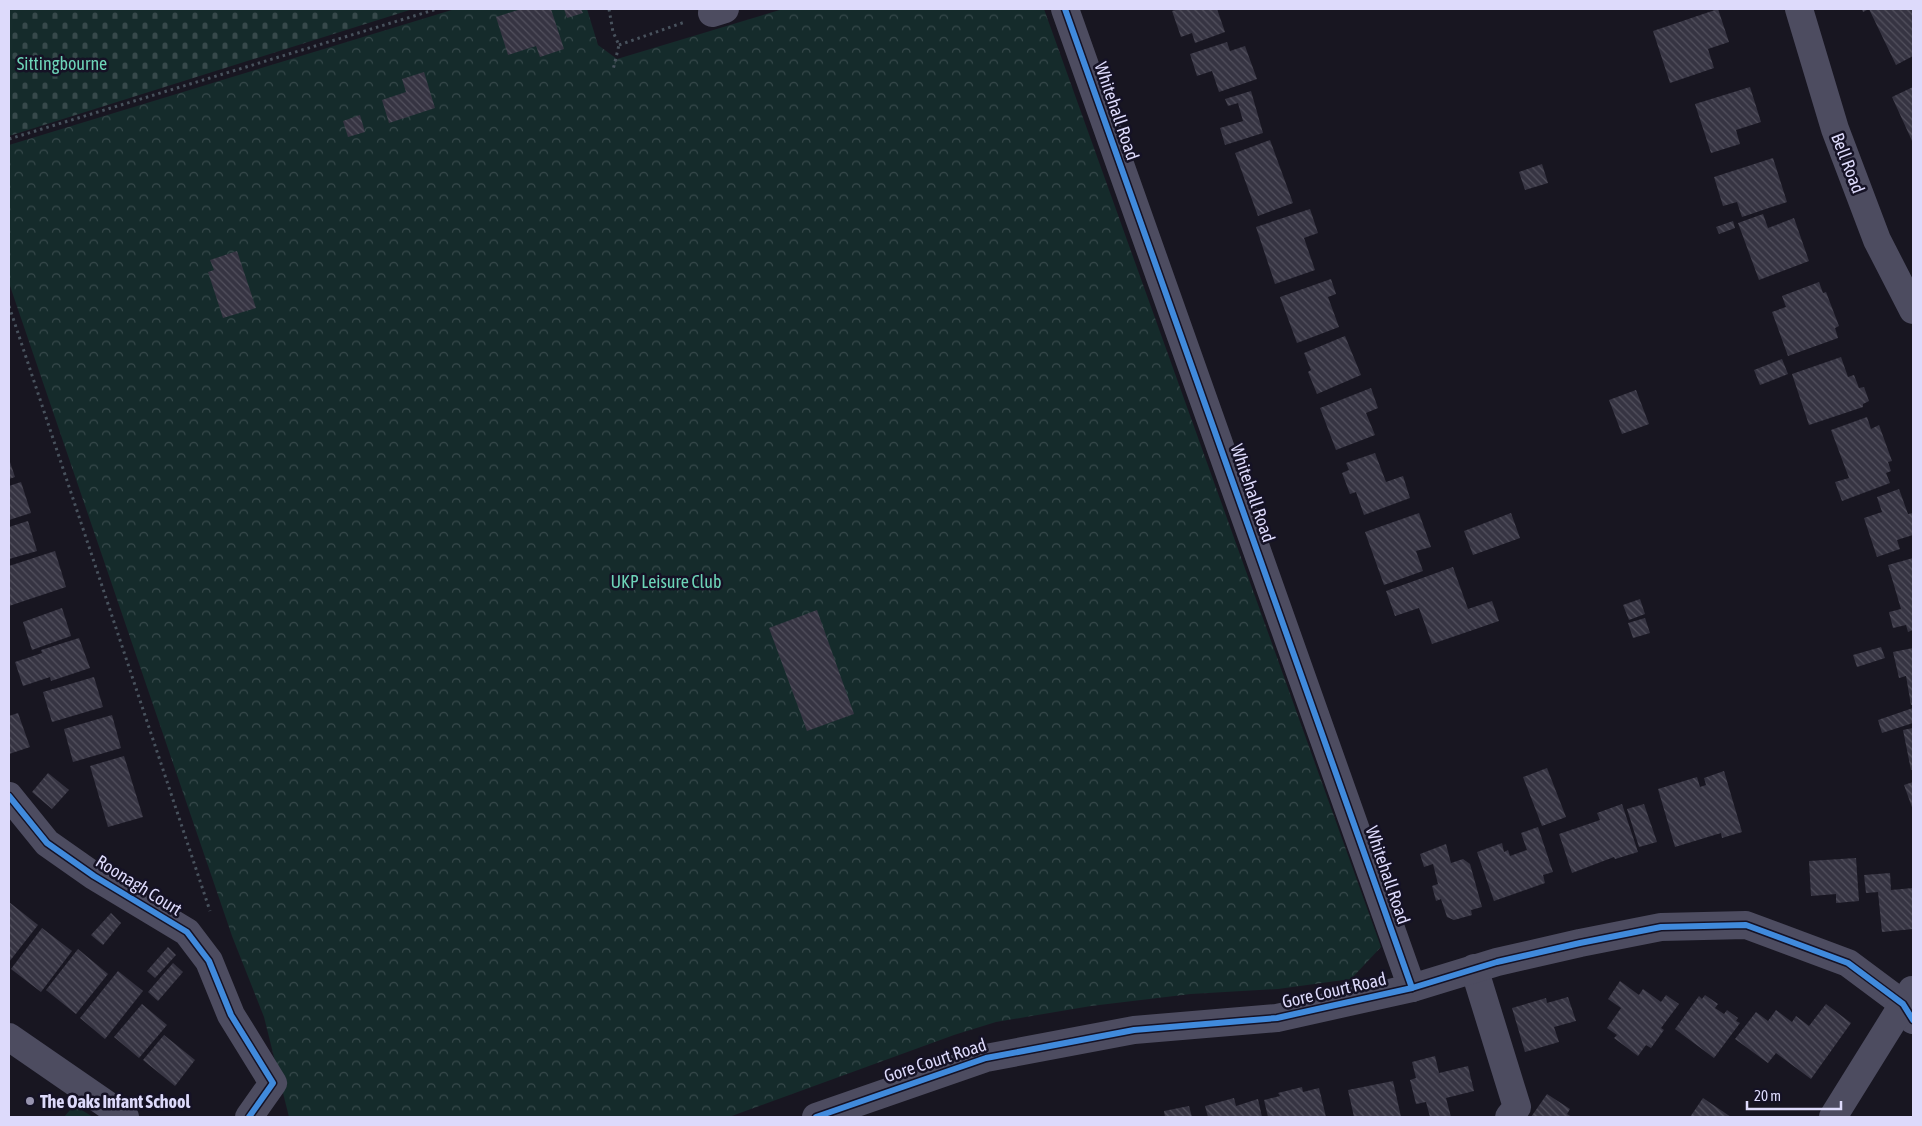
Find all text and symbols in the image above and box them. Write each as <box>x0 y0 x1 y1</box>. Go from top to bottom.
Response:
park label: Sittingbourne <box>17 53 107 74</box>
street label: Whitehall Road <box>1090 59 1144 163</box>
street label: Bell Road <box>1827 130 1869 196</box>
street label: Whitehall Road <box>1226 441 1280 545</box>
park label: UKP Leisure Club <box>610 571 722 592</box>
street label: Whitehall Road <box>1361 823 1415 927</box>
street label: Roonagh Court <box>92 850 186 920</box>
street label: Gore Court Road <box>1280 968 1388 1012</box>
street label: Gore Court Road <box>881 1034 989 1086</box>
scale bar <box>1747 1078 1841 1110</box>
text: 20 m <box>1754 1087 1781 1104</box>
place label: The Oaks Infant School <box>40 1091 190 1112</box>
marker: The Oaks Infant School <box>24 1095 36 1107</box>

